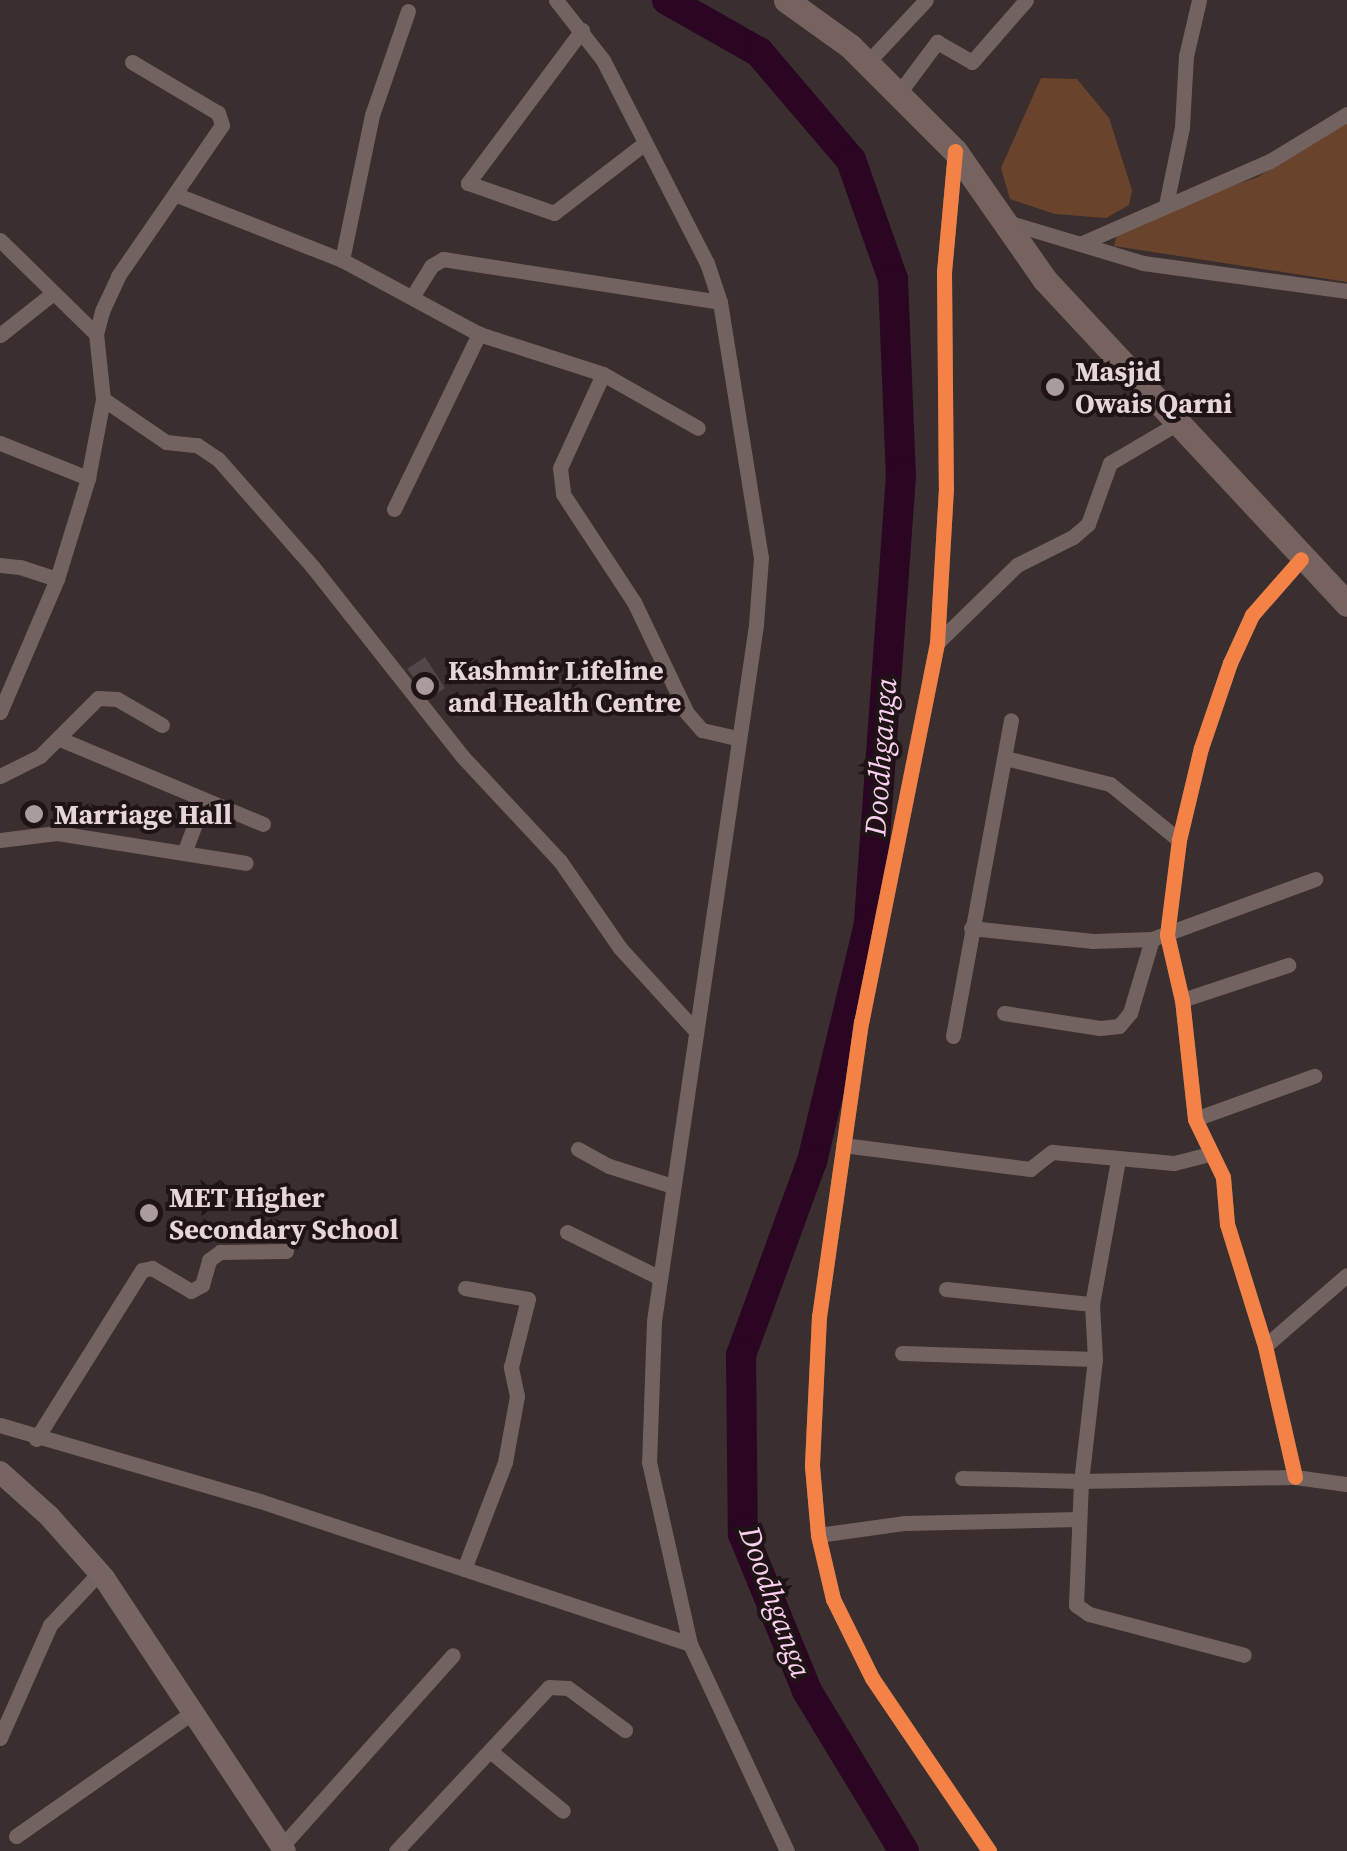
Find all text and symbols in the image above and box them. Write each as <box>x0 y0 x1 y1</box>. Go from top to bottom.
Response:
place label: Masjid Owais Qarni <box>1075 354 1232 420</box>
marker: Masjid Owais Qarni <box>1044 376 1066 398</box>
place label: Kashmir Lifeline and Health Centre <box>448 653 681 719</box>
marker: Kashmir Lifeline and Health Centre <box>412 673 438 699</box>
water label: Doodhganga <box>858 677 904 837</box>
place label: Marriage Hall <box>54 797 232 831</box>
marker: Marriage Hall <box>23 803 45 825</box>
place label: MET Higher Secondary School <box>169 1180 398 1246</box>
marker: MET Higher Secondary School <box>138 1202 160 1224</box>
water label: Doodhganga <box>731 1521 819 1683</box>

